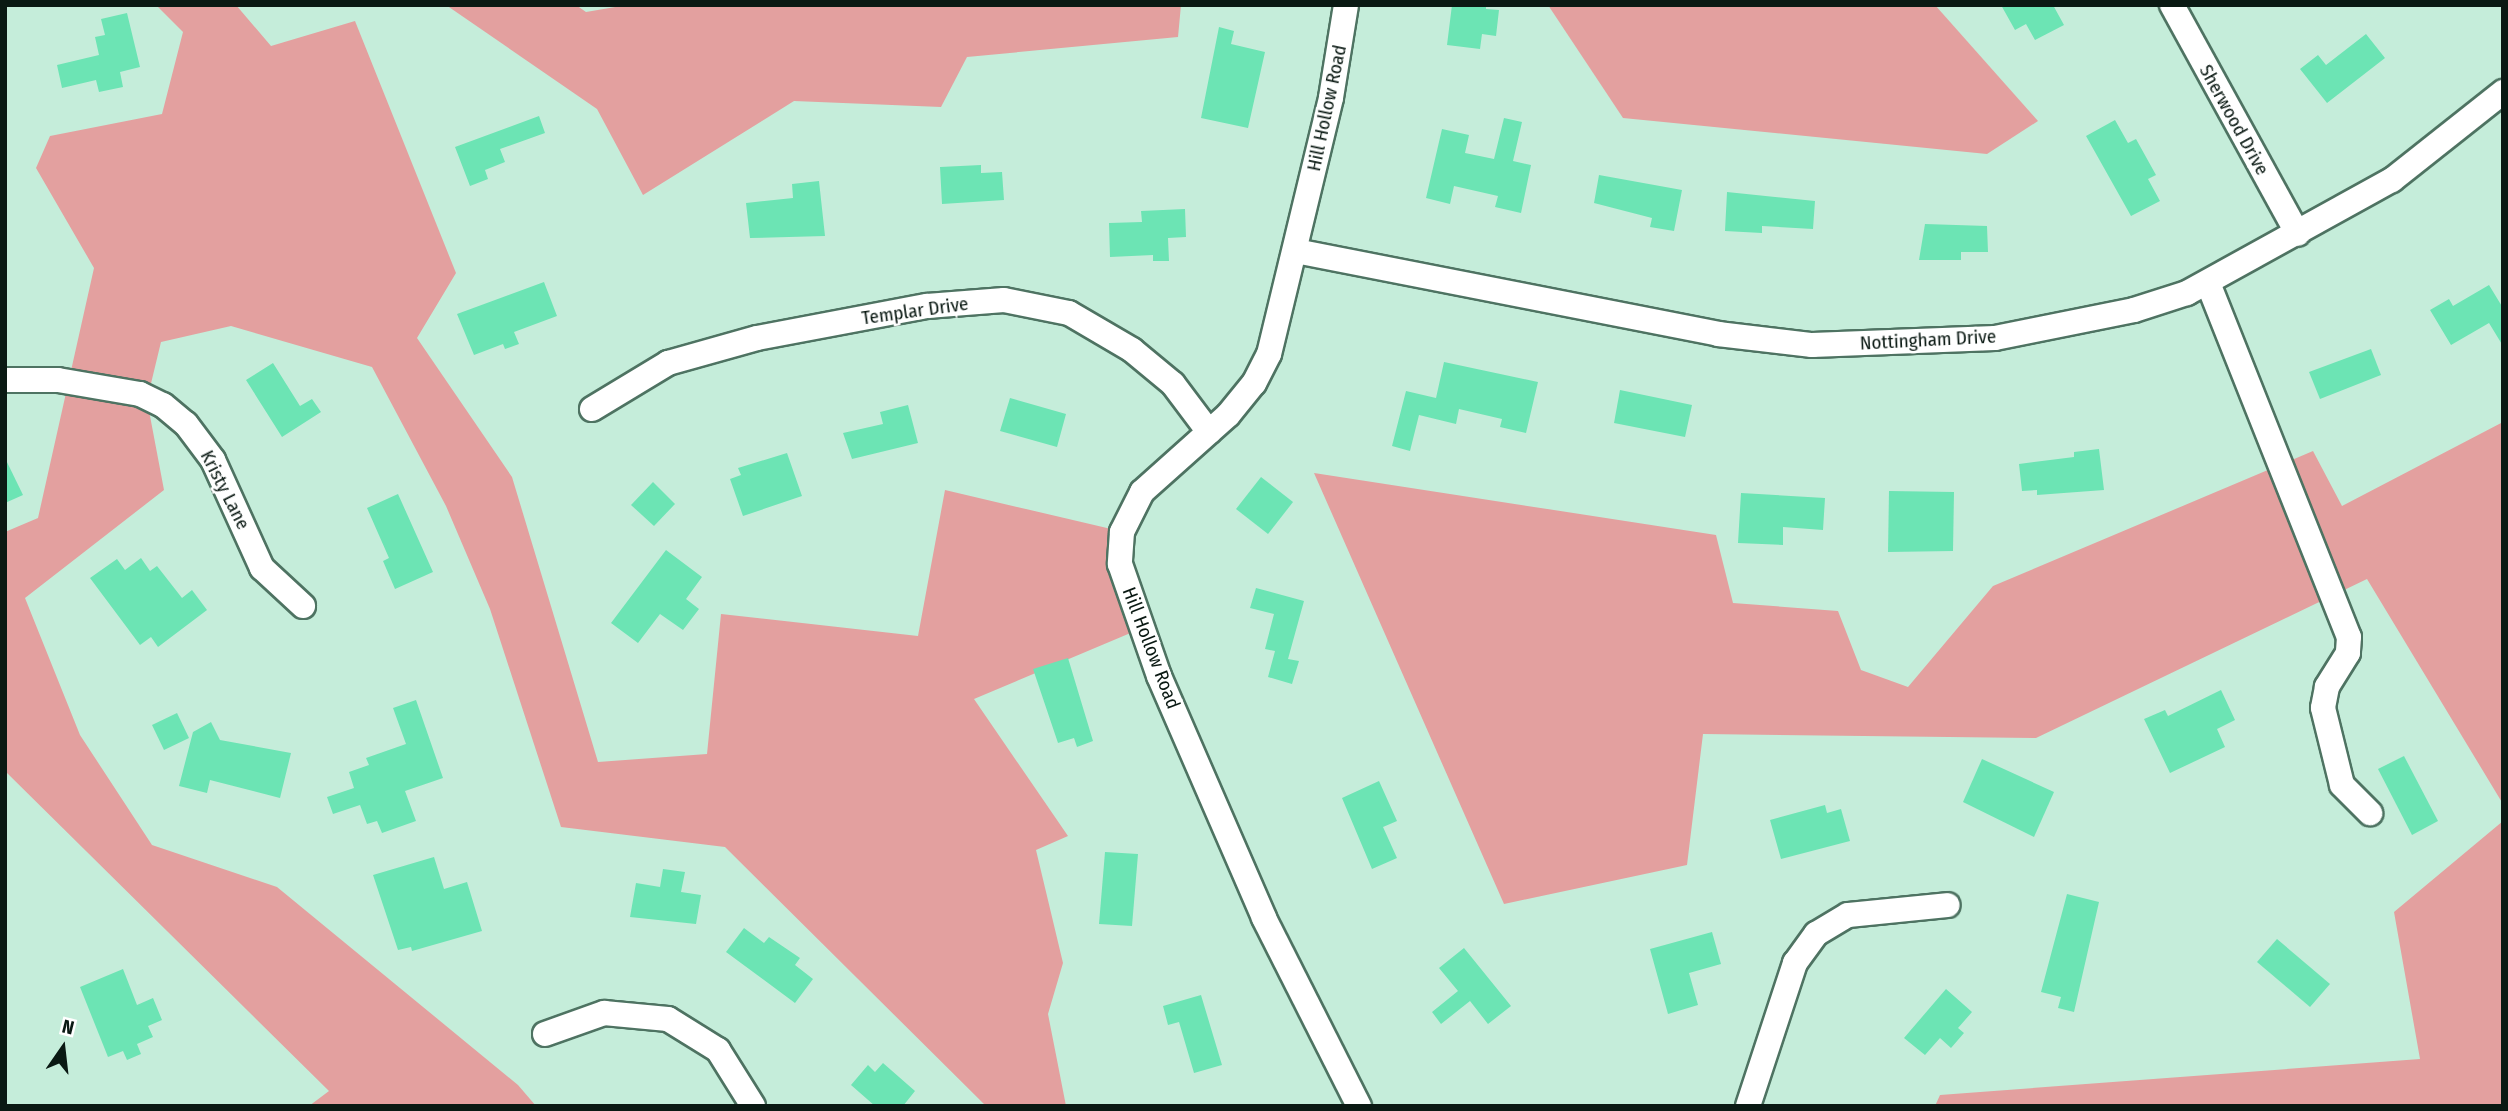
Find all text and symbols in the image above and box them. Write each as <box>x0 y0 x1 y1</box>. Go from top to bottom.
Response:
street label: Hill Hollow Road <box>1302 43 1352 173</box>
street label: Sherwood Drive <box>2194 61 2274 179</box>
street label: Templar Drive <box>860 292 970 330</box>
street label: Nottingham Drive <box>1859 325 1997 355</box>
street label: Kristy Lane <box>195 447 255 533</box>
street label: Hill Hollow Road <box>1117 584 1185 712</box>
north arrow <box>28 1013 98 1083</box>
text: N <box>60 1015 77 1040</box>

